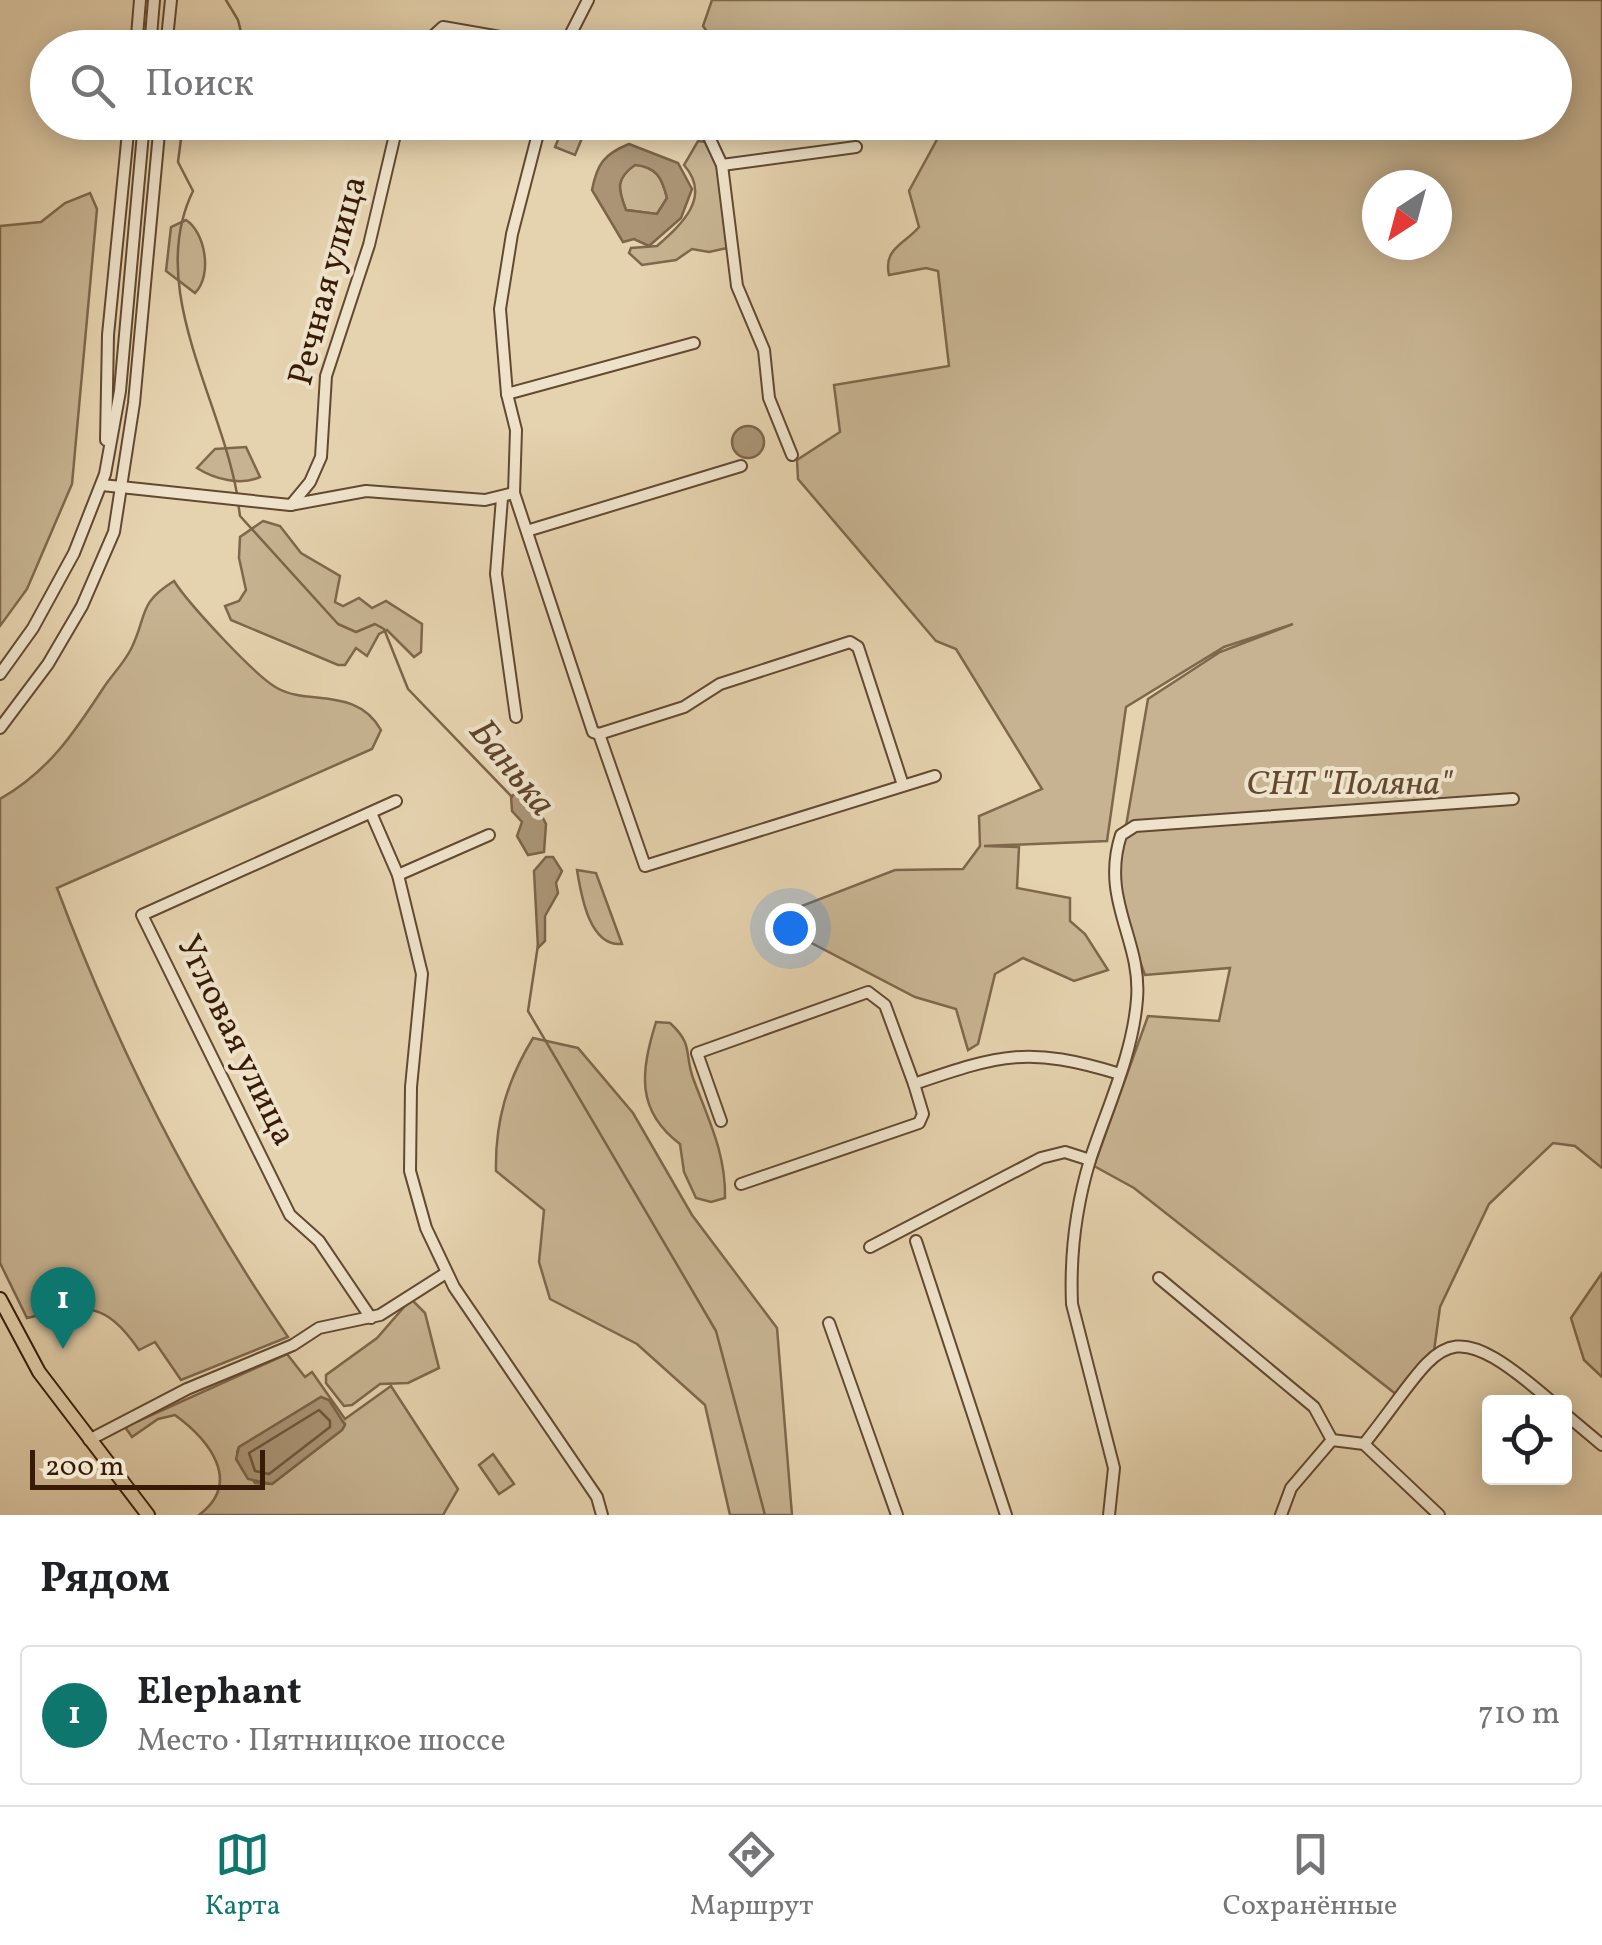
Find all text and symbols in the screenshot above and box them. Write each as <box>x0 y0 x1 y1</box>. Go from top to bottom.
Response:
search box <box>30 30 1572 140</box>
icon: search <box>65 58 120 113</box>
text: Поиск <box>145 59 254 112</box>
north arrow <box>1362 170 1452 260</box>
street label: Речная улица <box>278 171 380 391</box>
water label: Банька <box>455 709 567 829</box>
park label: СНТ "Поляна" <box>1246 761 1453 809</box>
your location <box>765 903 816 954</box>
street label: Угловая улица <box>163 928 307 1154</box>
pin: 1 <box>30 1266 96 1349</box>
map controls <box>1482 1395 1572 1485</box>
button: locate <box>1482 1395 1572 1485</box>
scale bar <box>30 1445 265 1490</box>
text: 200 m <box>45 1448 124 1487</box>
text: Рядом <box>40 1551 170 1610</box>
text: Elephant <box>137 1667 301 1720</box>
text: 1 <box>68 1693 81 1737</box>
text: 710 m <box>1478 1693 1560 1737</box>
text: Место · Пятницкое шоссе <box>137 1720 506 1764</box>
tab: Карта <box>205 1827 281 1926</box>
tab: Маршрут <box>690 1827 813 1926</box>
tab: Сохранённые <box>1223 1827 1397 1926</box>

